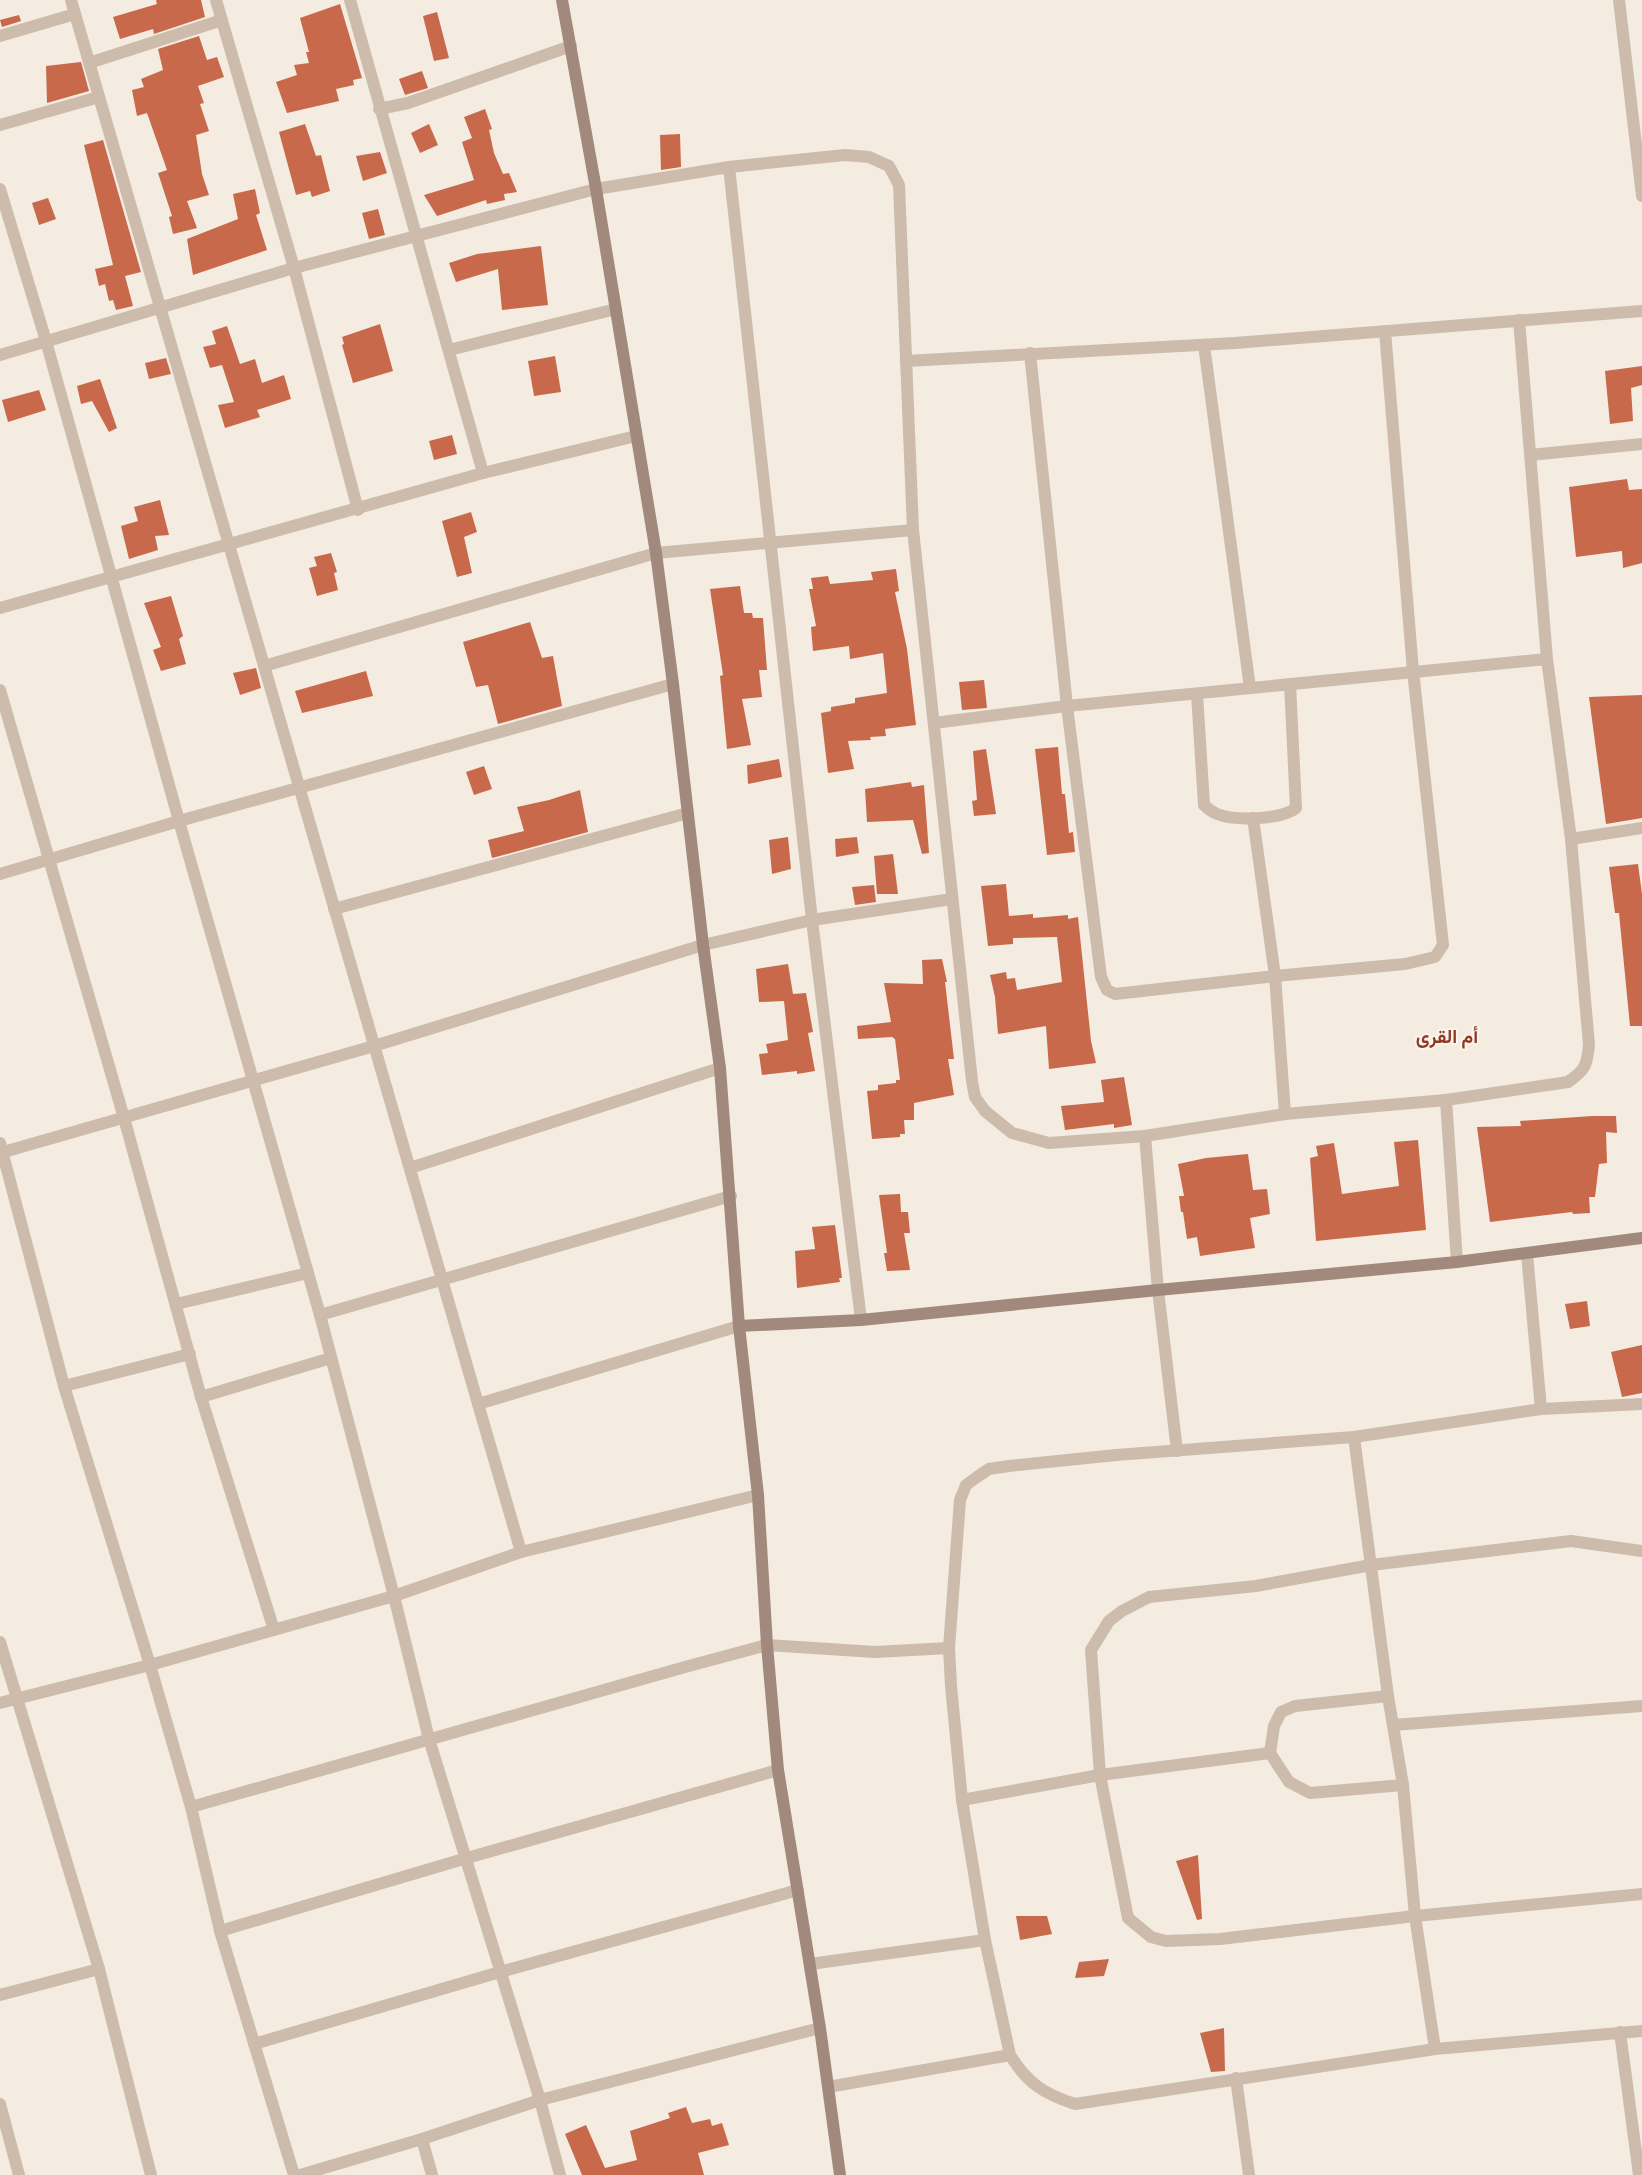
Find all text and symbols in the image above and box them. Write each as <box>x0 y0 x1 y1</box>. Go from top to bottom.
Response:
district label: أم القرى <box>1416 1024 1478 1049</box>

